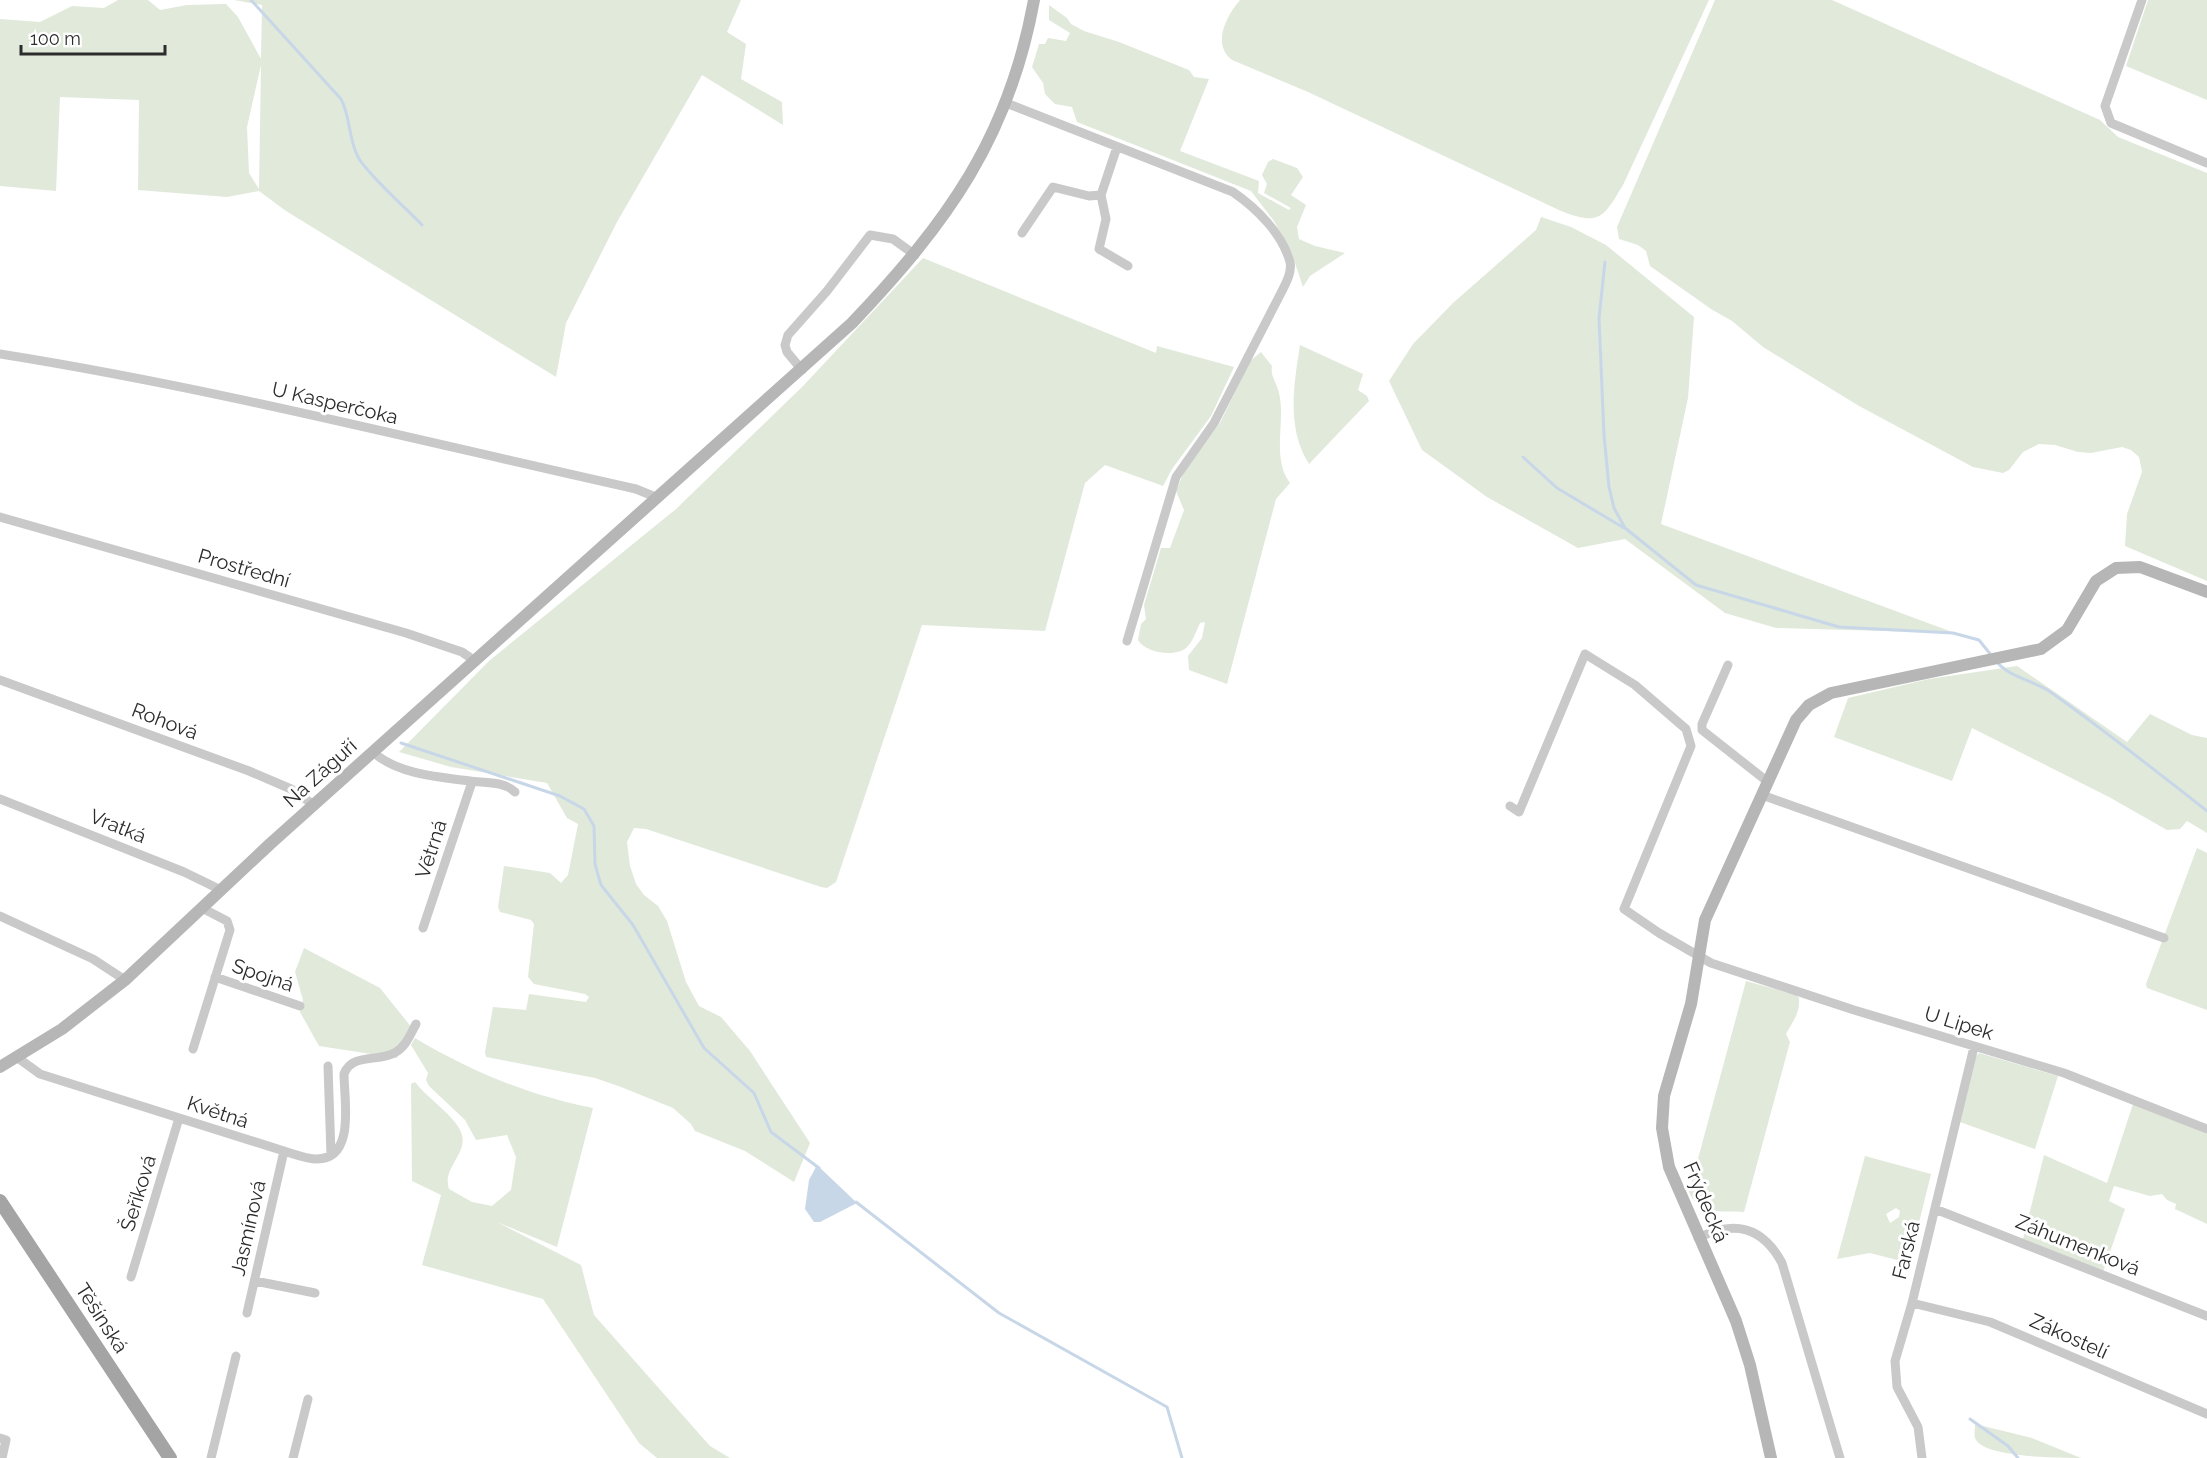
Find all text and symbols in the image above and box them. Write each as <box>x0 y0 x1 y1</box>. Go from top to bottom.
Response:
scale bar <box>21 18 165 56</box>
text: 100 m <box>30 28 81 49</box>
street label: U Kasperčoka <box>270 377 400 429</box>
street label: Prostřední <box>195 543 293 593</box>
street label: Rohová <box>128 697 202 745</box>
street label: Na Záguří <box>278 733 362 812</box>
street label: Vratká <box>86 804 150 848</box>
street label: Větrná <box>410 817 452 881</box>
street label: Spojná <box>229 953 297 997</box>
street label: U Lipek <box>1922 1001 1997 1045</box>
street label: Květná <box>184 1091 252 1133</box>
street label: Šeříková <box>114 1152 161 1234</box>
street label: Frýdecká <box>1678 1158 1734 1246</box>
street label: Jasmínová <box>225 1178 271 1278</box>
street label: Záhumenková <box>2012 1209 2144 1281</box>
street label: Farská <box>1887 1218 1925 1282</box>
street label: Těšínská <box>71 1279 133 1357</box>
street label: Zákostelí <box>2026 1308 2112 1364</box>

